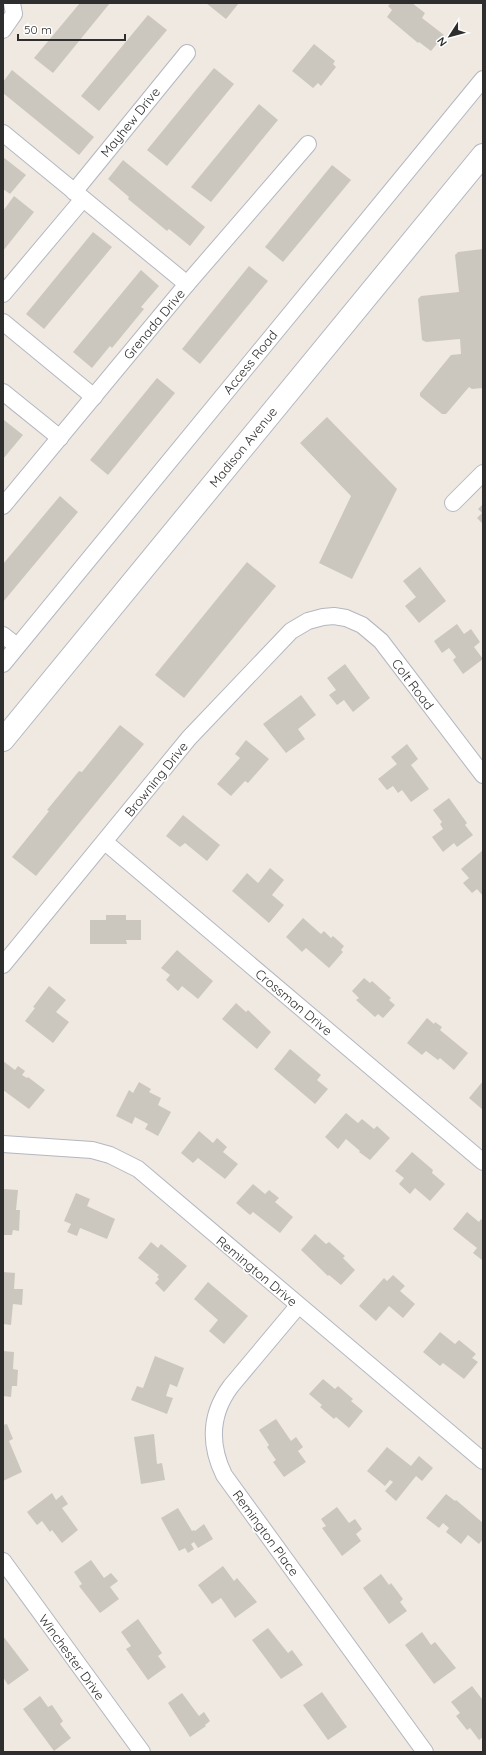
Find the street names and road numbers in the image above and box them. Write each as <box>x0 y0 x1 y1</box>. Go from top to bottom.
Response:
street label: Mayhew Drive <box>97 84 163 160</box>
street label: Grenada Drive <box>120 285 188 363</box>
street label: Access Road <box>219 327 281 397</box>
street label: Madison Avenue <box>206 404 280 490</box>
street label: Colt Road <box>389 655 437 713</box>
street label: Browning Drive <box>121 738 191 820</box>
street label: Crossman Drive <box>252 965 336 1039</box>
street label: Remington Drive <box>213 1232 301 1310</box>
street label: Remington Place <box>229 1487 303 1579</box>
street label: Winchester Drive <box>36 1611 108 1703</box>

